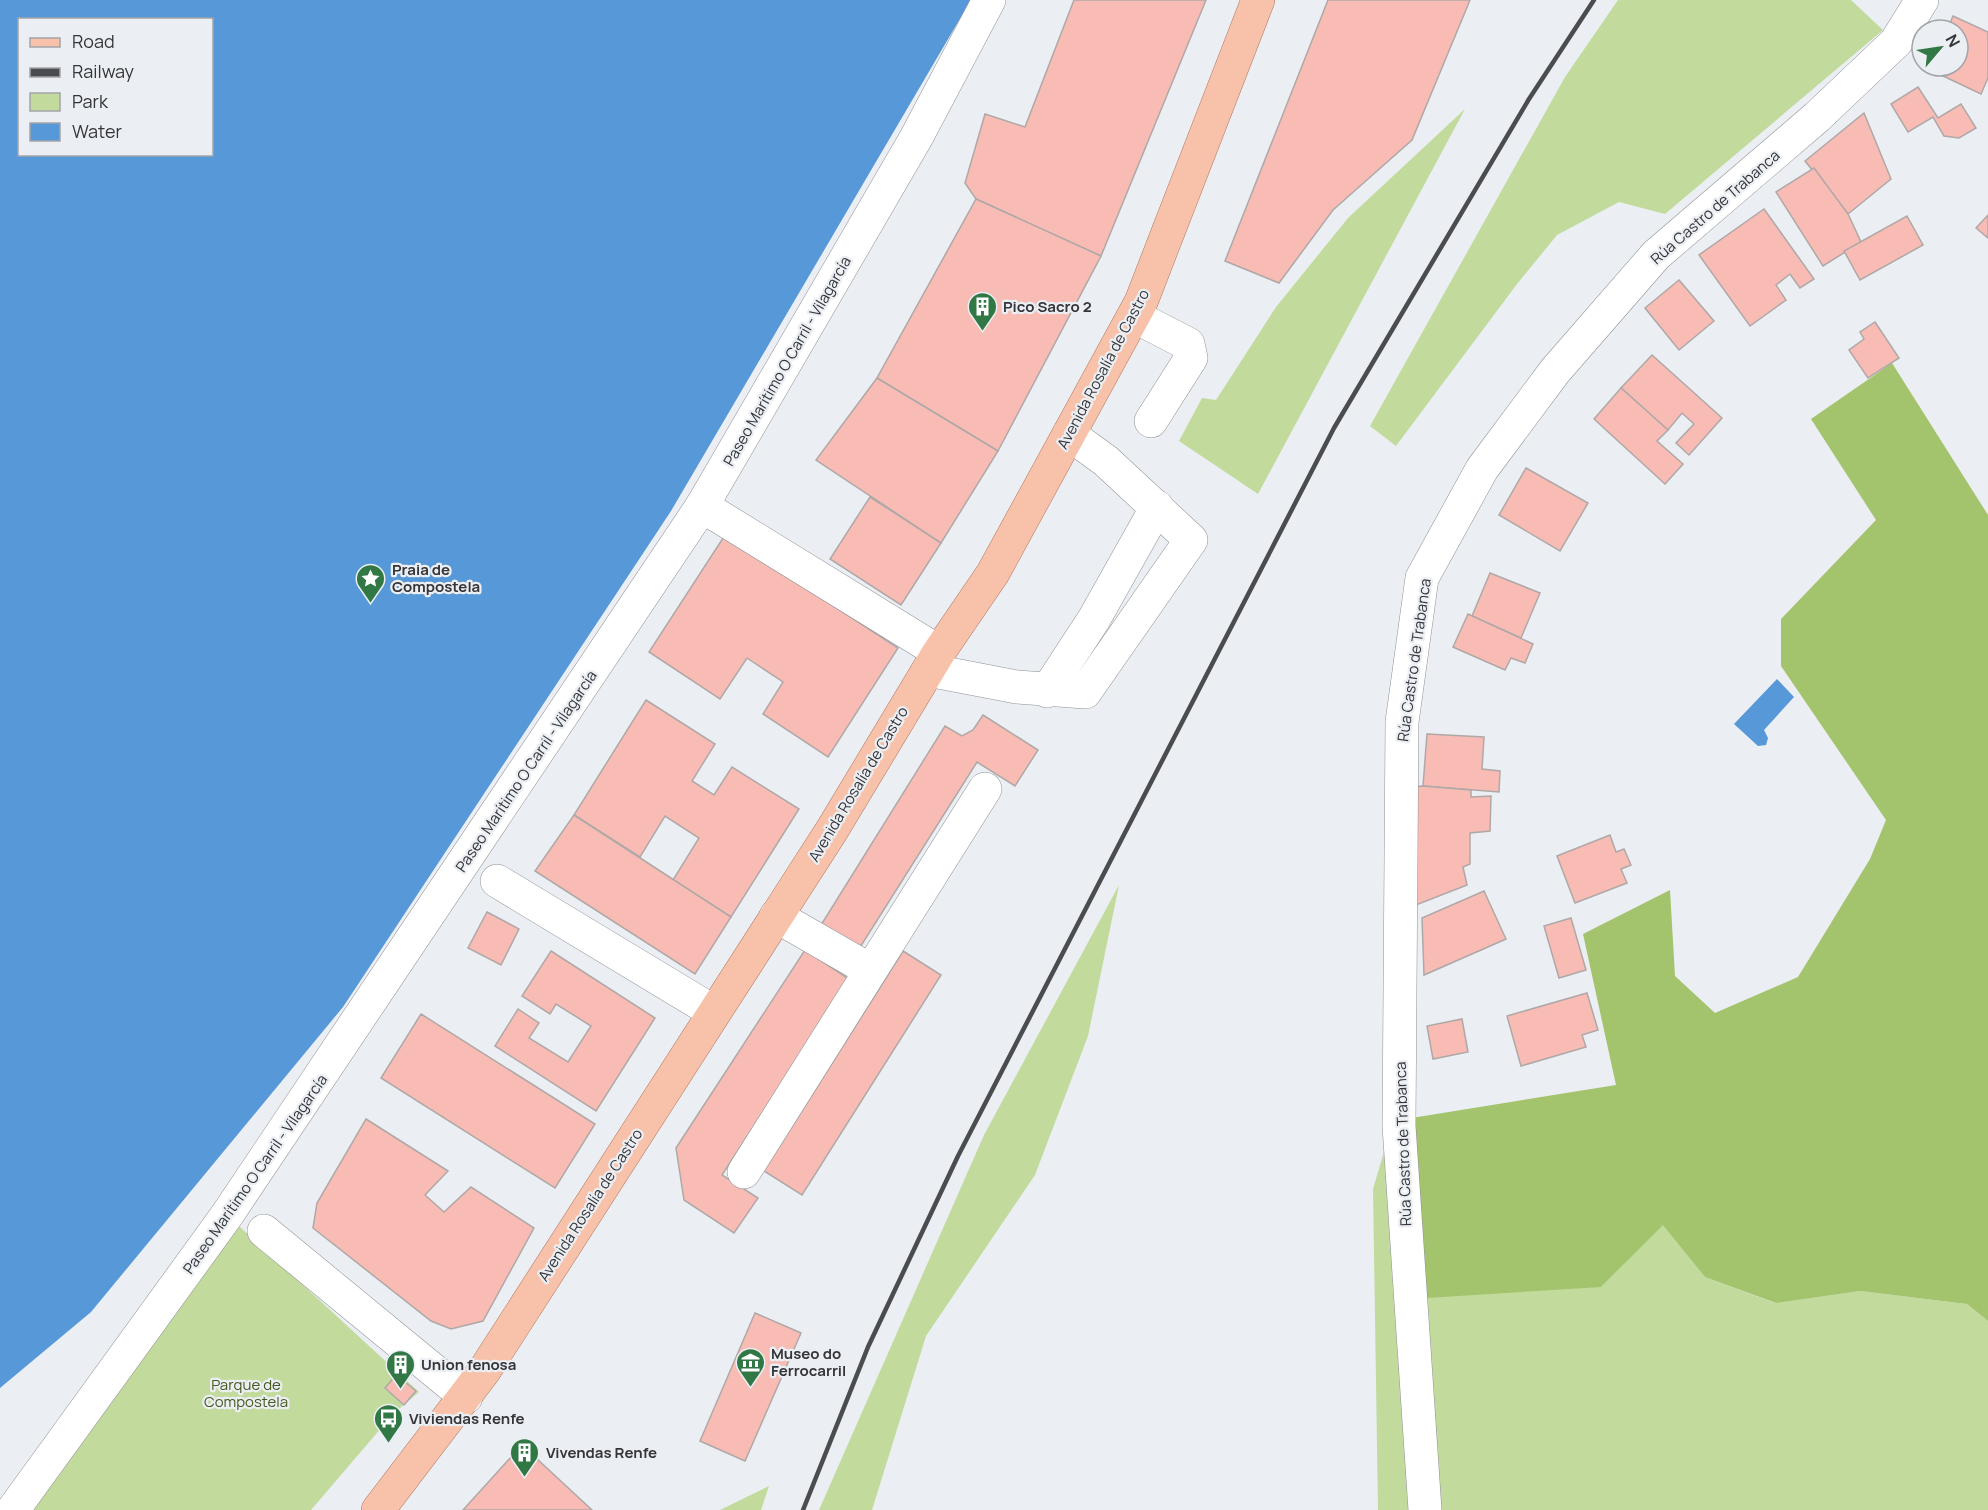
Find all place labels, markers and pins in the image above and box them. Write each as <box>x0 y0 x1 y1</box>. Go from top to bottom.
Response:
building icon: Pico Sacro 2 <box>966 290 998 332</box>
place label: Pico Sacro 2 <box>1003 296 1092 317</box>
place label: Praia de Compostela <box>392 559 480 597</box>
place icon: Praia de Compostela <box>355 562 387 604</box>
place label: Museo do Ferrocarril <box>771 1343 846 1381</box>
museum icon: Museo do Ferrocarril <box>734 1346 766 1388</box>
building icon: Union fenosa <box>384 1348 416 1390</box>
place label: Union fenosa <box>421 1354 516 1375</box>
bus stop icon: Viviendas Renfe <box>372 1402 404 1444</box>
place label: Viviendas Renfe <box>409 1408 525 1429</box>
building icon: Vivendas Renfe <box>509 1436 541 1478</box>
place label: Vivendas Renfe <box>546 1442 657 1463</box>

